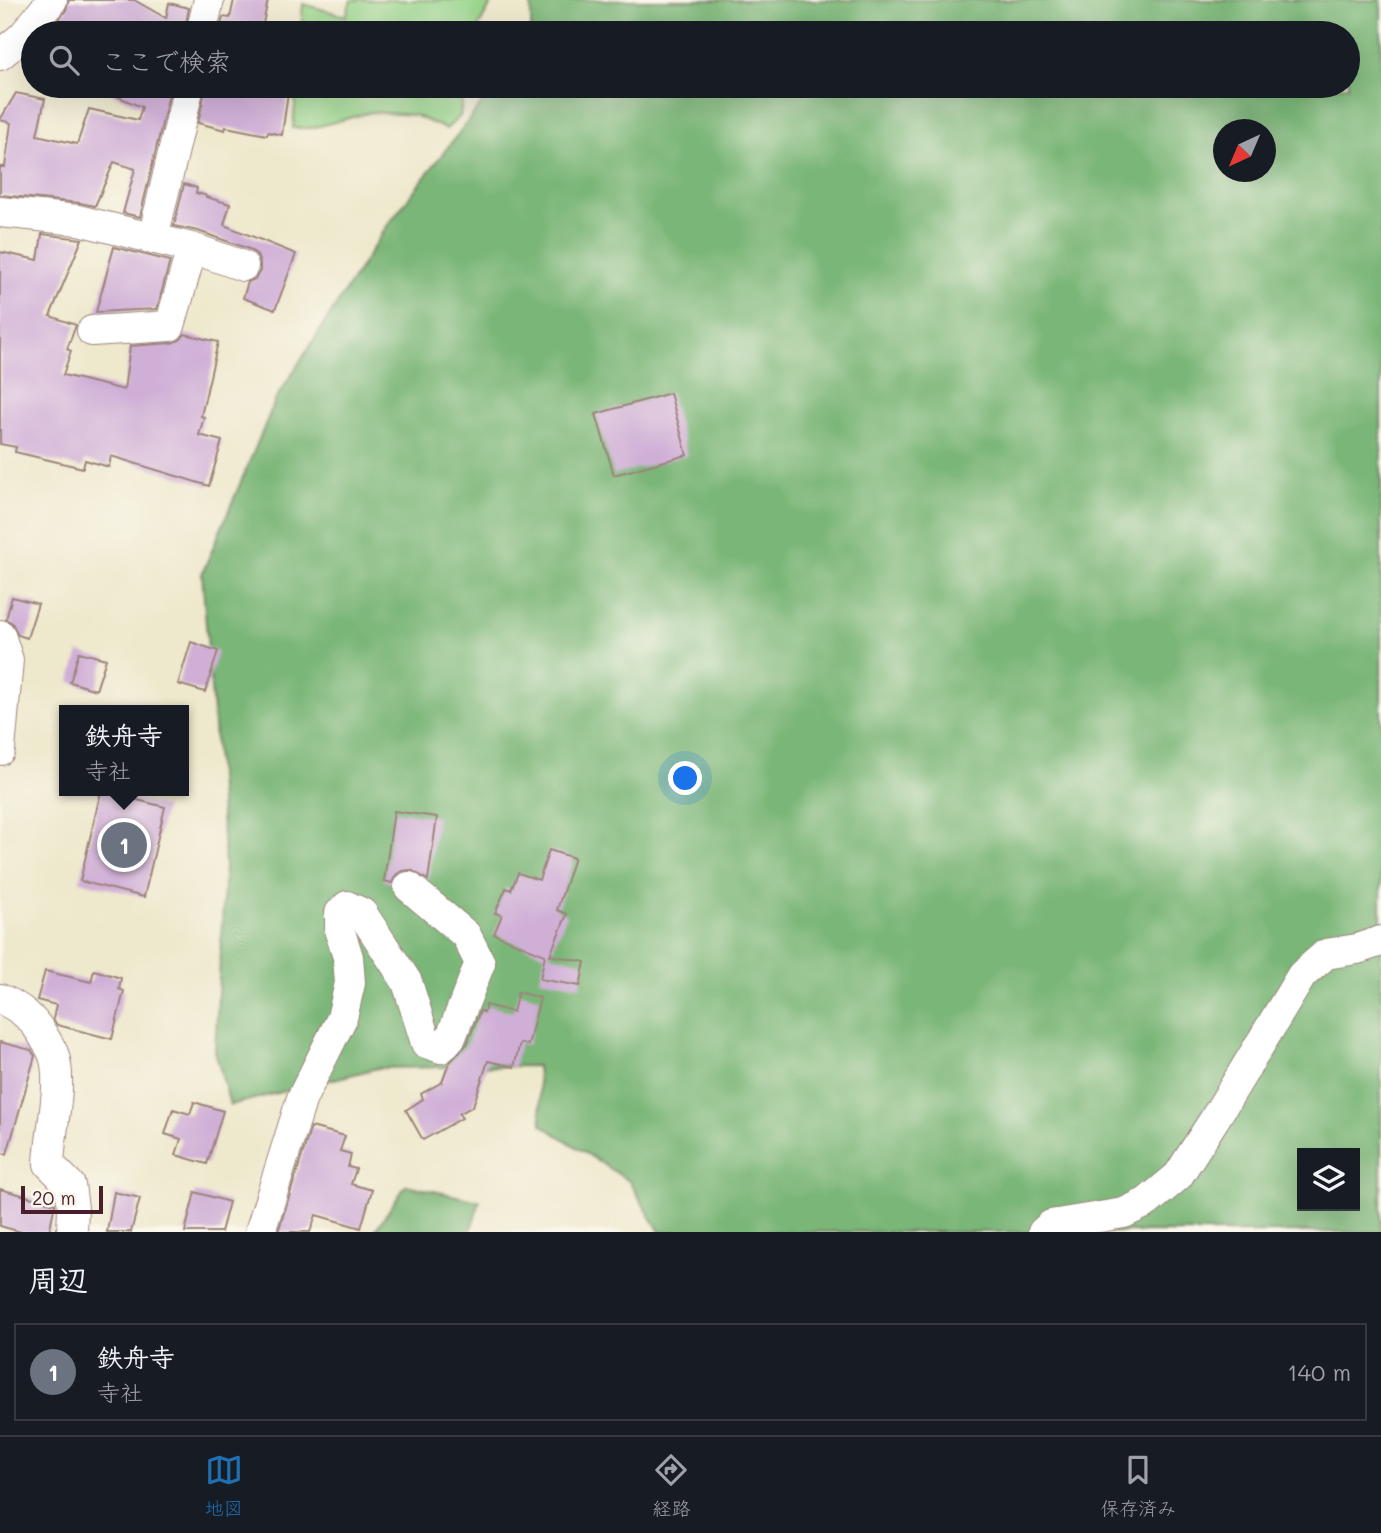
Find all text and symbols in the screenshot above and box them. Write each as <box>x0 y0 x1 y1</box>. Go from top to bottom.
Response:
search box <box>21 21 1360 98</box>
icon: search <box>45 41 83 79</box>
text: ここで検索 <box>101 44 231 78</box>
north arrow <box>1213 119 1276 182</box>
popup <box>59 705 189 796</box>
text: 鉄舟寺 <box>85 718 163 752</box>
text: 寺社 <box>85 755 131 785</box>
your location <box>668 761 702 795</box>
pin: 1 <box>101 819 147 871</box>
map controls <box>1297 1148 1360 1211</box>
button: layers <box>1297 1148 1360 1211</box>
scale bar <box>21 1183 103 1215</box>
text: 20 m <box>32 1185 76 1210</box>
text: 周辺 <box>28 1259 88 1299</box>
text: 鉄舟寺 <box>97 1340 175 1374</box>
text: 1 <box>48 1357 58 1387</box>
text: 140 m <box>1287 1357 1351 1387</box>
text: 寺社 <box>97 1377 143 1407</box>
tab: 地図 <box>205 1451 243 1520</box>
tab: 経路 <box>652 1451 690 1520</box>
tab: 保存済み <box>1100 1451 1176 1520</box>

